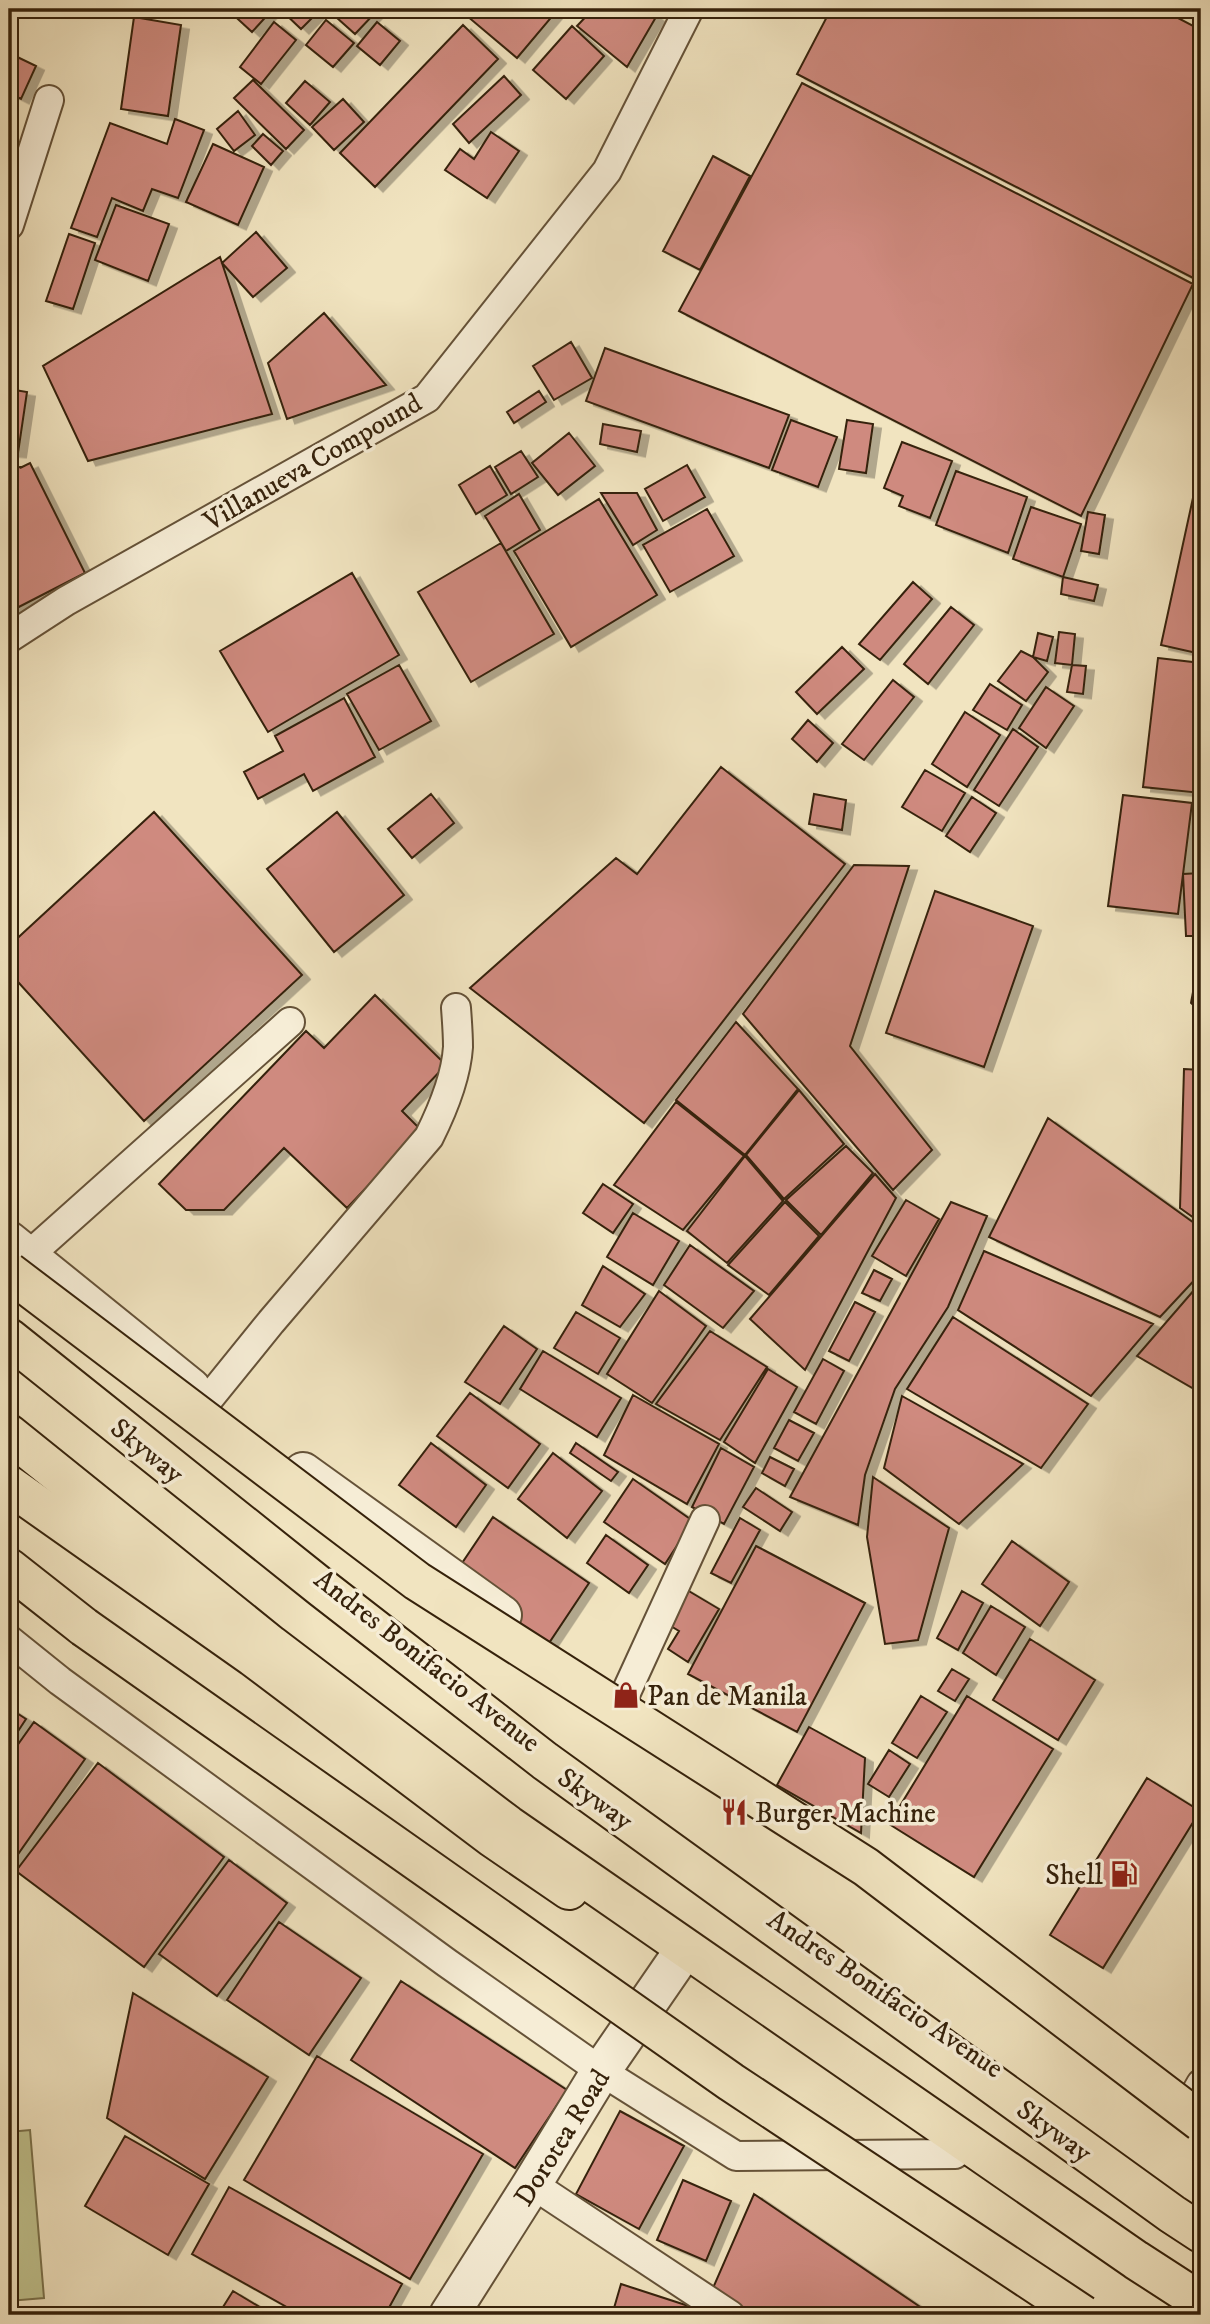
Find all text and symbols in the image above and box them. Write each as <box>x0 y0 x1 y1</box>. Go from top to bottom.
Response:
street label: Villanueva Compound <box>196 386 428 540</box>
street label: Skyway <box>103 1411 192 1492</box>
street label: Andres Bonifacio Avenue <box>307 1562 547 1760</box>
place label: Pan de Manila <box>647 1679 807 1714</box>
shop icon: Pan de Manila <box>611 1680 641 1710</box>
street label: Skyway <box>551 1760 640 1839</box>
place label: Burger Machine <box>755 1796 936 1831</box>
restaurant icon: Burger Machine <box>719 1797 749 1827</box>
place label: Shell <box>1045 1858 1104 1893</box>
fuel station icon: Shell <box>1109 1859 1139 1889</box>
street label: Andres Bonifacio Avenue <box>760 1902 1010 2086</box>
street label: Dorotea Road <box>506 2063 618 2213</box>
street label: Skyway <box>1010 2092 1099 2171</box>

